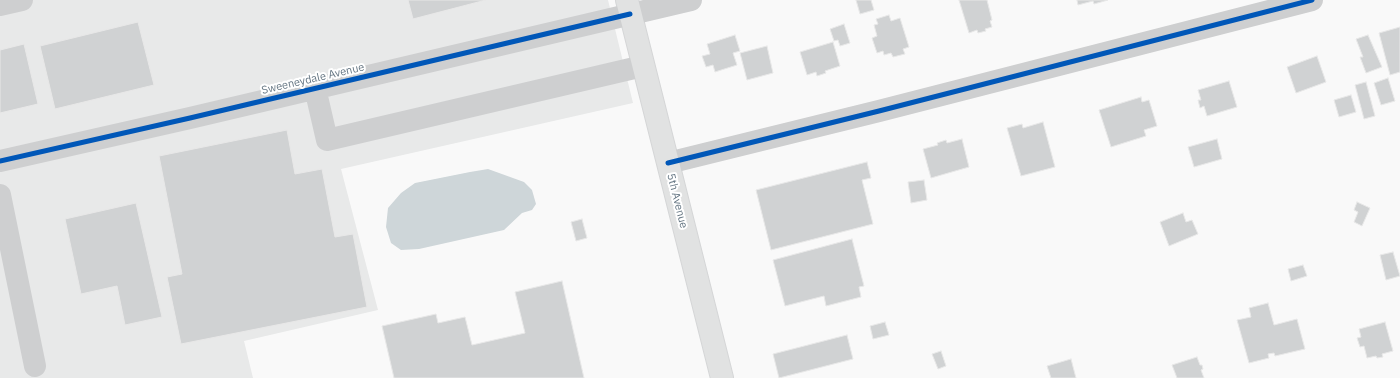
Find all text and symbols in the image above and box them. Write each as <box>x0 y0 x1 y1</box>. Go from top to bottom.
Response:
street label: Sweeneydale Avenue <box>260 61 366 97</box>
street label: 5th Avenue <box>664 172 690 230</box>

